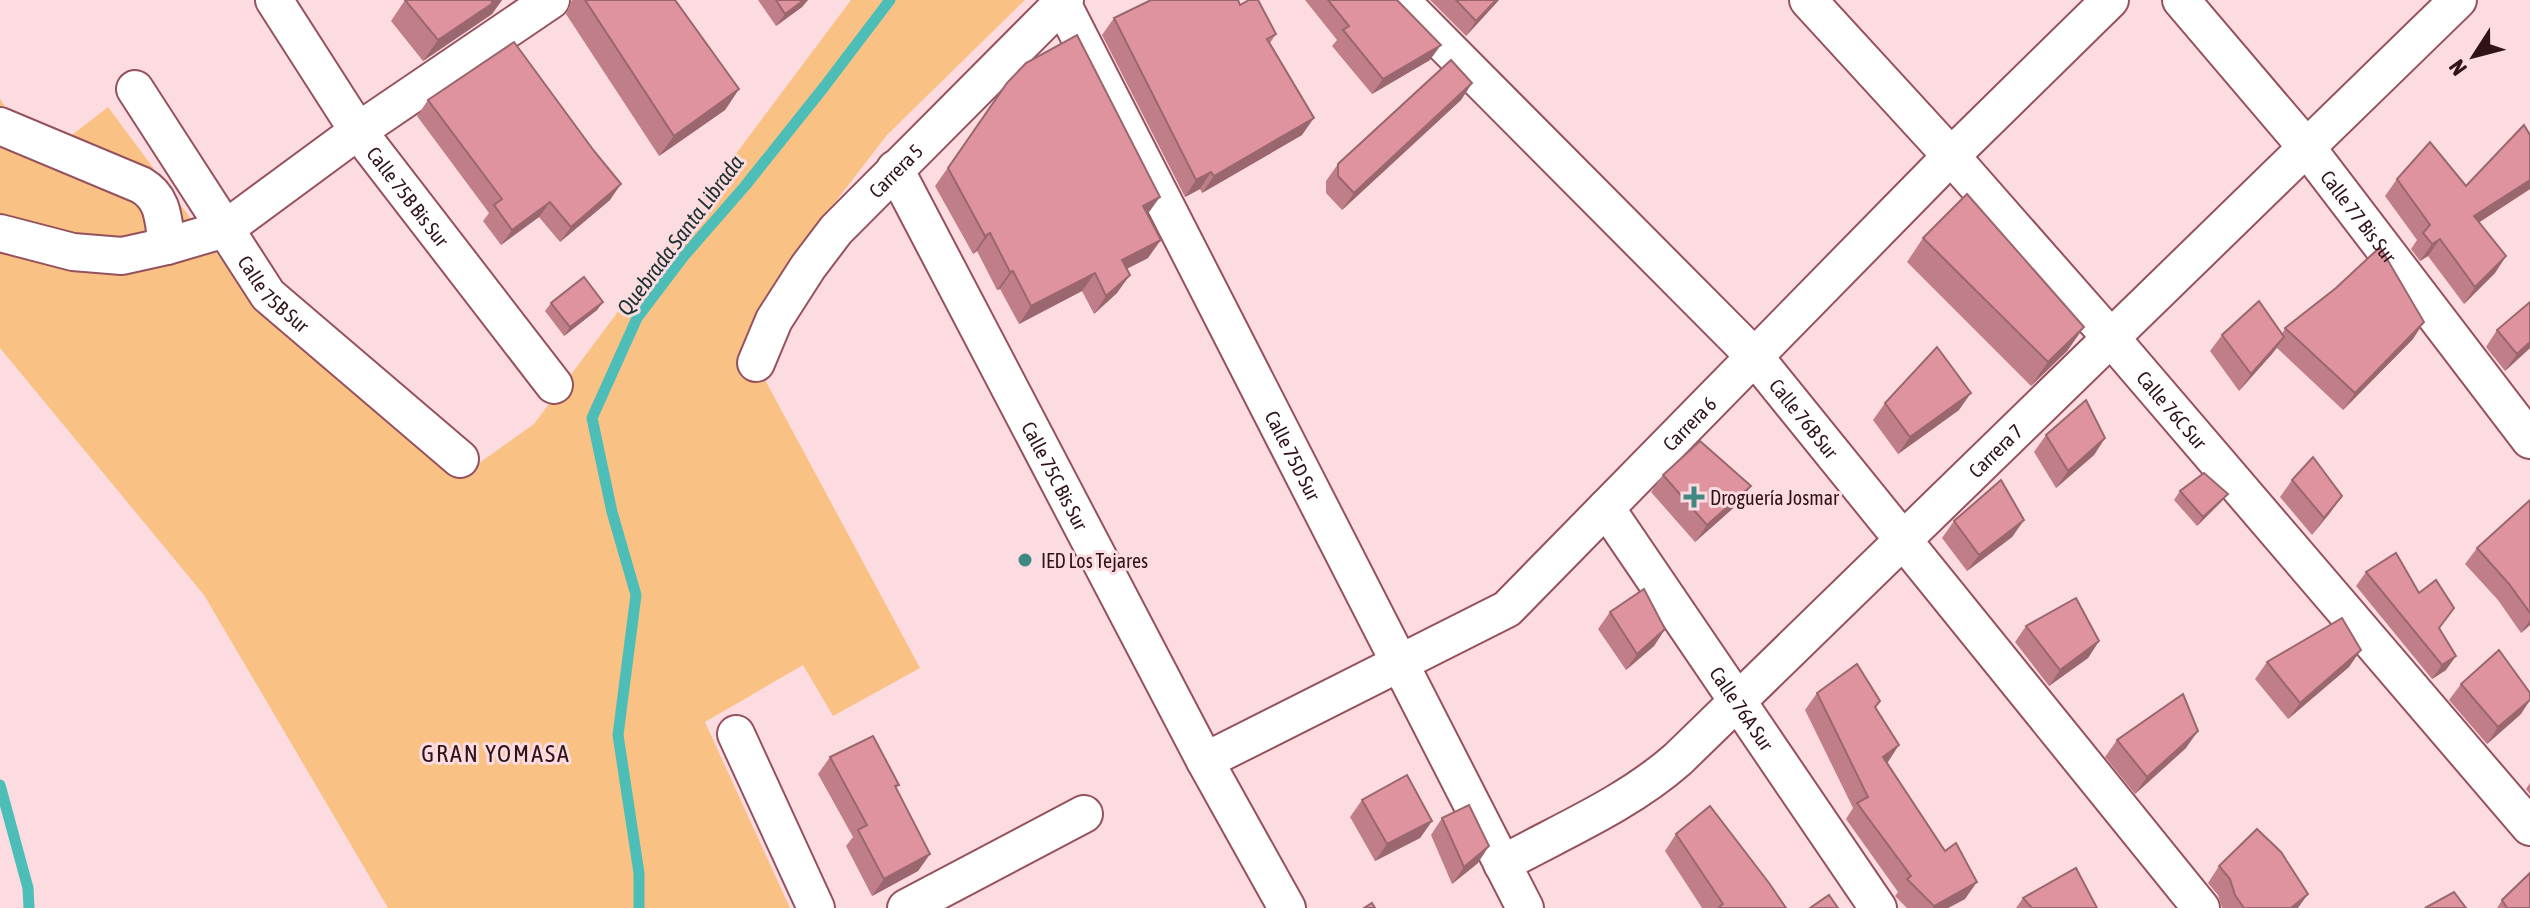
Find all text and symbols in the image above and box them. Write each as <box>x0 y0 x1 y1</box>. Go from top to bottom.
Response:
north arrow <box>2434 16 2514 96</box>
text: N <box>2443 55 2472 81</box>
street label: Carrera 5 <box>864 139 927 202</box>
street label: Calle 75B Bis Sur <box>363 142 455 251</box>
water label: Quebrada Santa Librada <box>611 150 749 320</box>
street label: Calle 77 Bis Sur <box>2316 165 2402 268</box>
street label: Calle 75B Sur <box>234 251 315 337</box>
street label: Calle 76C Sur <box>2133 366 2213 454</box>
street label: Calle 76B Sur <box>1765 374 1844 463</box>
street label: Carrera 6 <box>1658 392 1720 455</box>
street label: Calle 75D Sur <box>1261 407 1326 505</box>
street label: Calle 75C Bis Sur <box>1018 417 1094 535</box>
street label: Carrera 7 <box>1963 419 2027 482</box>
place label: Droguería Josmar <box>1710 486 1840 509</box>
marker: Droguería Josmar <box>1685 488 1703 506</box>
place label: IED Los Tejares <box>1041 549 1148 572</box>
marker: IED Los Tejares <box>1016 551 1034 569</box>
street label: Calle 76A Sur <box>1706 662 1779 755</box>
district label: GRAN YOMASA <box>421 740 571 767</box>

